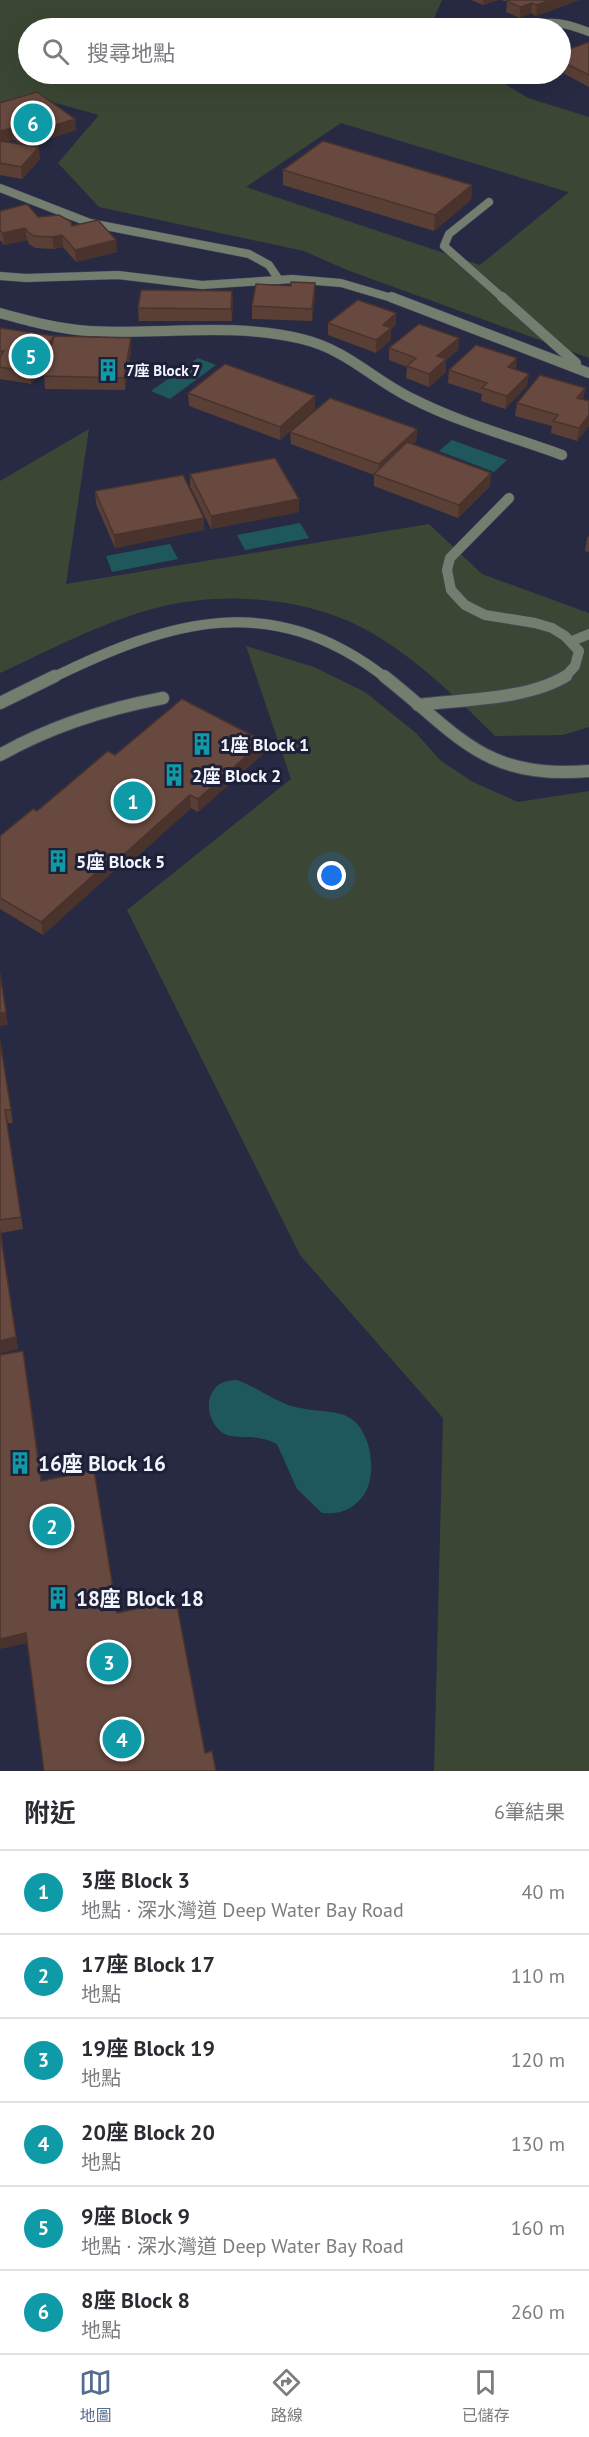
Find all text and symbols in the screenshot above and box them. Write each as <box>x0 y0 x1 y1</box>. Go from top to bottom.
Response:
search box <box>18 18 571 84</box>
icon: search <box>39 35 72 68</box>
text: 搜尋地點 <box>87 39 175 67</box>
pin: 6 <box>14 100 52 146</box>
pin: 5 <box>12 334 51 378</box>
building icon: 7座 Block 7 <box>95 357 121 383</box>
place label: 7座 Block 7 <box>126 361 200 380</box>
building icon: 1座 Block 1 <box>189 731 215 757</box>
place label: 1座 Block 1 <box>220 733 309 756</box>
building icon: 2座 Block 2 <box>161 762 187 788</box>
place label: 2座 Block 2 <box>192 764 281 787</box>
pin: 1 <box>114 778 152 824</box>
building icon: 5座 Block 5 <box>45 848 71 874</box>
place label: 5座 Block 5 <box>76 850 165 873</box>
your location <box>317 861 346 890</box>
building icon: 16座 Block 16 <box>7 1450 33 1476</box>
place label: 16座 Block 16 <box>38 1450 166 1477</box>
pin: 2 <box>32 1504 72 1549</box>
building icon: 18座 Block 18 <box>45 1585 71 1611</box>
place label: 18座 Block 18 <box>76 1585 204 1612</box>
pin: 3 <box>90 1640 128 1684</box>
pin: 4 <box>102 1716 142 1762</box>
text: 附近 <box>24 1796 76 1829</box>
text: 6筆結果 <box>494 1799 565 1825</box>
text: 3座 Block 3 <box>81 1866 190 1894</box>
text: 1 <box>38 1879 49 1905</box>
text: 40 m <box>522 1879 565 1905</box>
text: 地點 · 深水灣道 Deep Water Bay Road <box>81 1897 404 1923</box>
text: 17座 Block 17 <box>81 1950 215 1978</box>
text: 2 <box>38 1963 49 1989</box>
text: 110 m <box>511 1963 565 1989</box>
text: 地點 <box>81 1981 121 2007</box>
text: 19座 Block 19 <box>81 2034 215 2062</box>
text: 3 <box>38 2047 49 2073</box>
text: 120 m <box>511 2047 565 2073</box>
text: 地點 <box>81 2065 121 2091</box>
text: 20座 Block 20 <box>81 2118 215 2146</box>
text: 4 <box>38 2131 49 2157</box>
text: 130 m <box>511 2131 565 2157</box>
text: 地點 <box>81 2149 121 2175</box>
text: 9座 Block 9 <box>81 2202 190 2230</box>
text: 5 <box>38 2215 49 2241</box>
text: 160 m <box>511 2215 565 2241</box>
text: 地點 · 深水灣道 Deep Water Bay Road <box>81 2233 404 2259</box>
text: 8座 Block 8 <box>81 2286 190 2314</box>
text: 6 <box>38 2299 49 2325</box>
text: 260 m <box>511 2299 565 2325</box>
text: 地點 <box>81 2317 121 2343</box>
tab: 地圖 <box>79 2366 112 2426</box>
tab: 路線 <box>270 2366 303 2426</box>
tab: 已儲存 <box>462 2366 510 2426</box>

